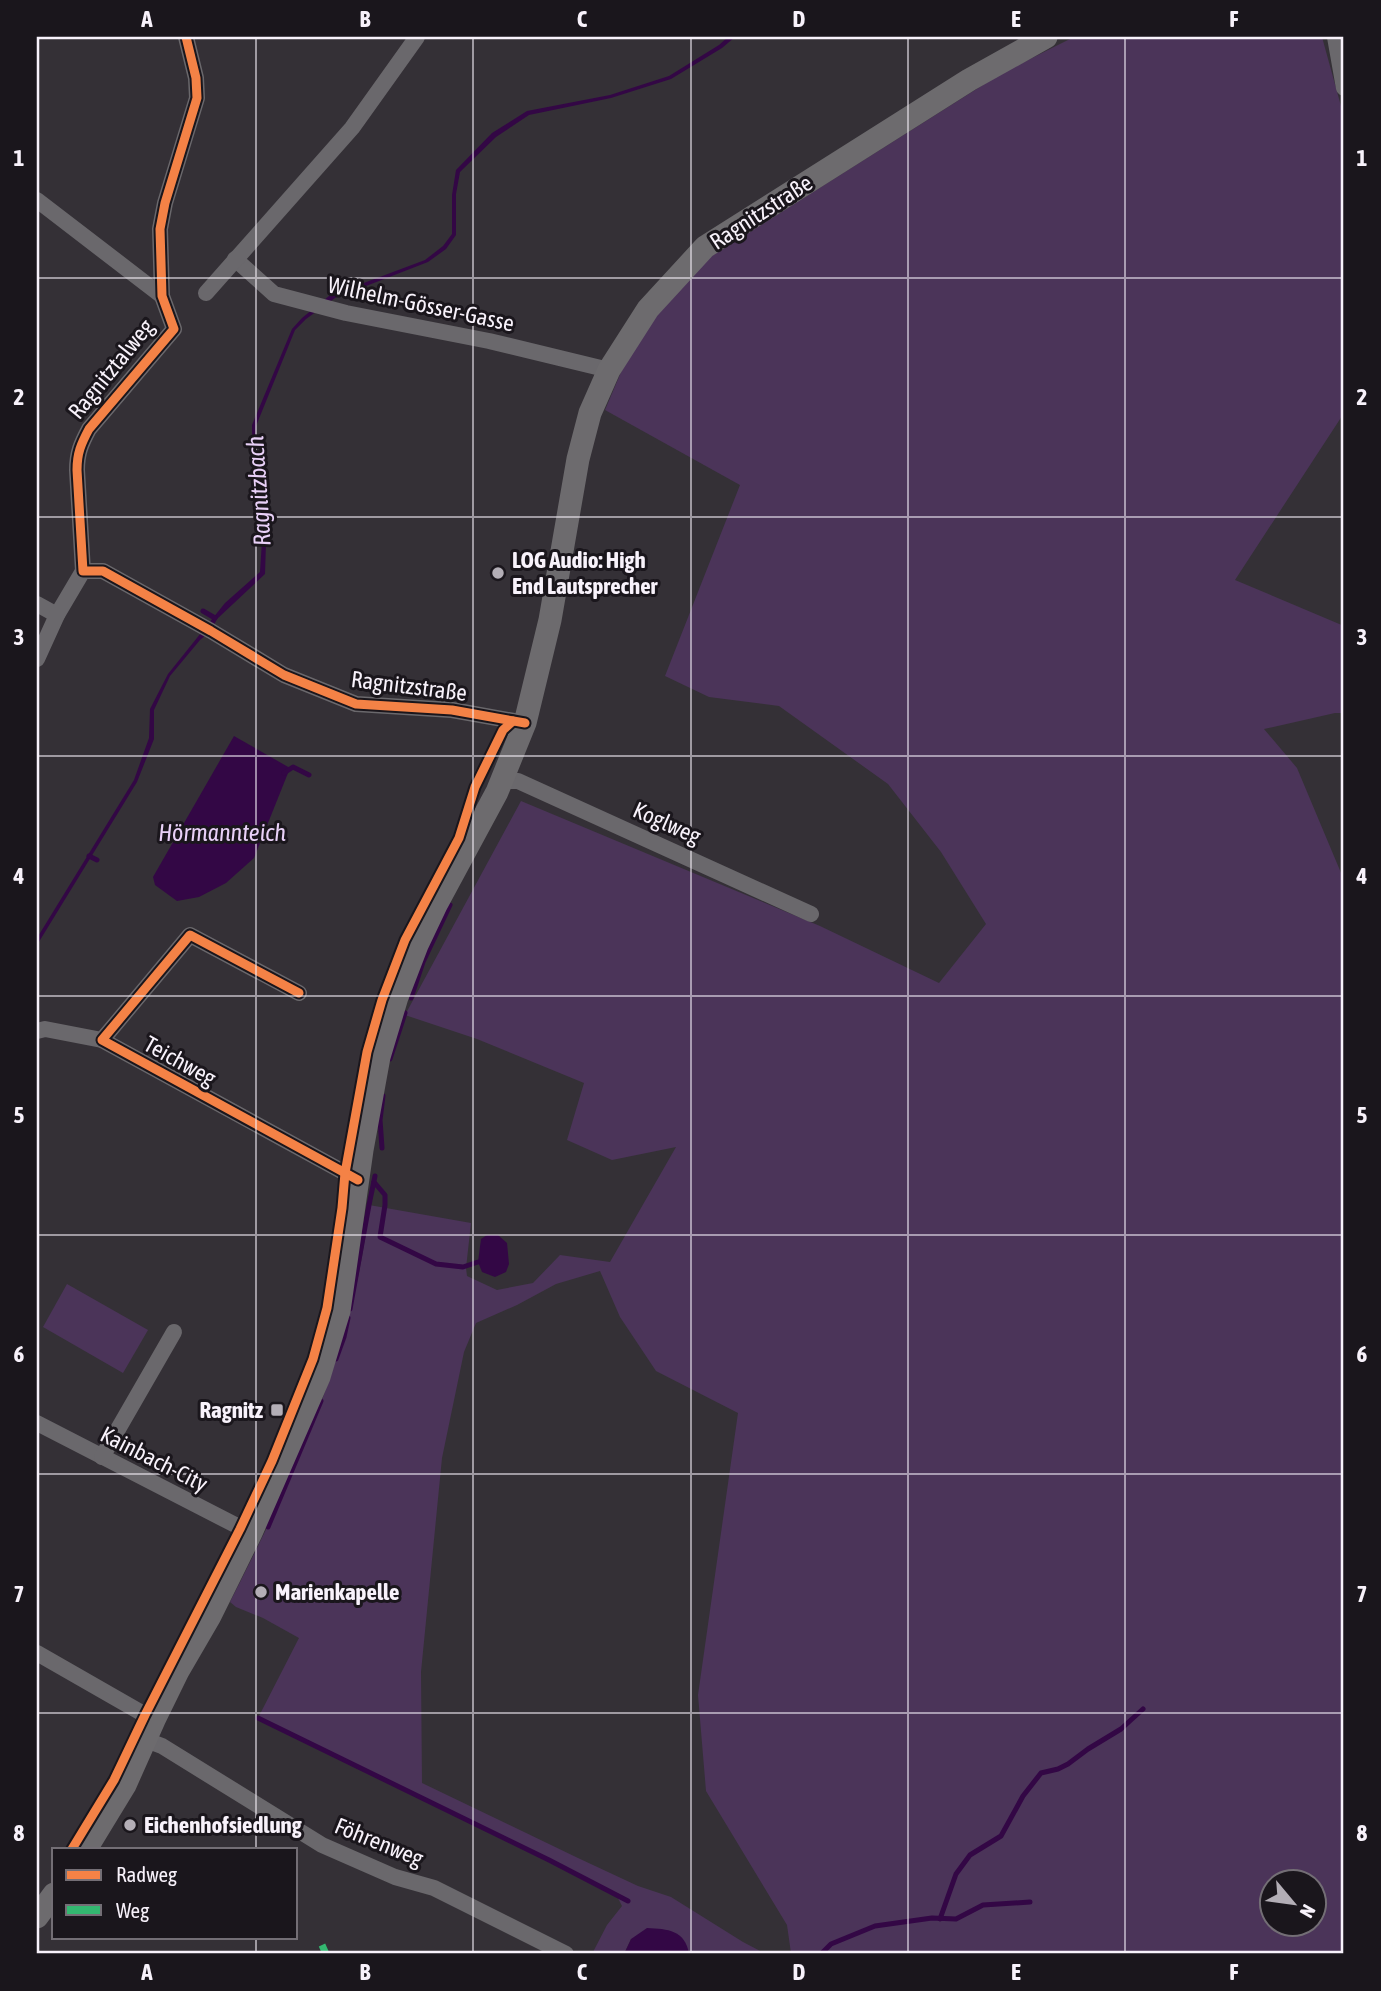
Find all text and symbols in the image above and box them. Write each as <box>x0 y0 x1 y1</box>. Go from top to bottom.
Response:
text: A <box>140 6 153 32</box>
text: B <box>360 6 371 32</box>
text: C <box>577 6 588 32</box>
text: D <box>793 6 806 32</box>
text: E <box>1011 6 1021 32</box>
text: F <box>1229 6 1239 32</box>
text: 1 <box>14 145 25 171</box>
text: 1 <box>1357 145 1368 171</box>
street label: Ragnitzstraße <box>705 169 817 255</box>
street label: Wilhelm-Gösser-Gasse <box>325 272 517 336</box>
street label: Ragnitztalweg <box>63 314 159 424</box>
text: 2 <box>14 384 24 410</box>
text: 2 <box>1357 384 1367 410</box>
water label: Ragnitzbach <box>241 435 276 547</box>
place label: LOG Audio: High End Lautsprecher <box>512 547 659 599</box>
marker: LOG Audio: High End Lautsprecher <box>490 565 506 581</box>
text: 3 <box>14 624 24 650</box>
text: 3 <box>1357 624 1367 650</box>
street label: Ragnitzstraße <box>350 666 468 706</box>
street label: Koglweg <box>629 797 705 849</box>
water label: Hörmannteich <box>158 819 286 846</box>
text: 4 <box>13 863 25 889</box>
text: 4 <box>1356 863 1368 889</box>
street label: Teichweg <box>140 1031 220 1091</box>
text: 5 <box>14 1102 25 1128</box>
text: 5 <box>1357 1102 1368 1128</box>
text: 6 <box>14 1341 25 1367</box>
text: 6 <box>1357 1341 1368 1367</box>
place label: Ragnitz <box>200 1397 264 1423</box>
marker: Ragnitz <box>269 1402 285 1418</box>
street label: Kainbach-City <box>96 1421 212 1497</box>
place label: Marienkapelle <box>275 1579 399 1605</box>
text: 7 <box>14 1581 24 1607</box>
text: 7 <box>1357 1581 1367 1607</box>
marker: Marienkapelle <box>253 1584 269 1600</box>
place label: Eichenhofsiedlung <box>144 1812 302 1838</box>
street label: Föhrenweg <box>331 1813 427 1872</box>
marker: Eichenhofsiedlung <box>122 1817 138 1833</box>
text: 8 <box>14 1820 25 1846</box>
text: 8 <box>1357 1820 1368 1846</box>
legend <box>52 1848 298 1938</box>
text: Radweg <box>116 1862 177 1886</box>
north arrow <box>1258 1868 1328 1938</box>
text: Weg <box>116 1898 149 1922</box>
text: N <box>1296 1901 1320 1921</box>
text: A <box>140 1959 153 1985</box>
text: B <box>360 1959 371 1985</box>
text: C <box>577 1959 588 1985</box>
text: D <box>793 1959 806 1985</box>
text: E <box>1011 1959 1021 1985</box>
text: F <box>1229 1959 1239 1985</box>

